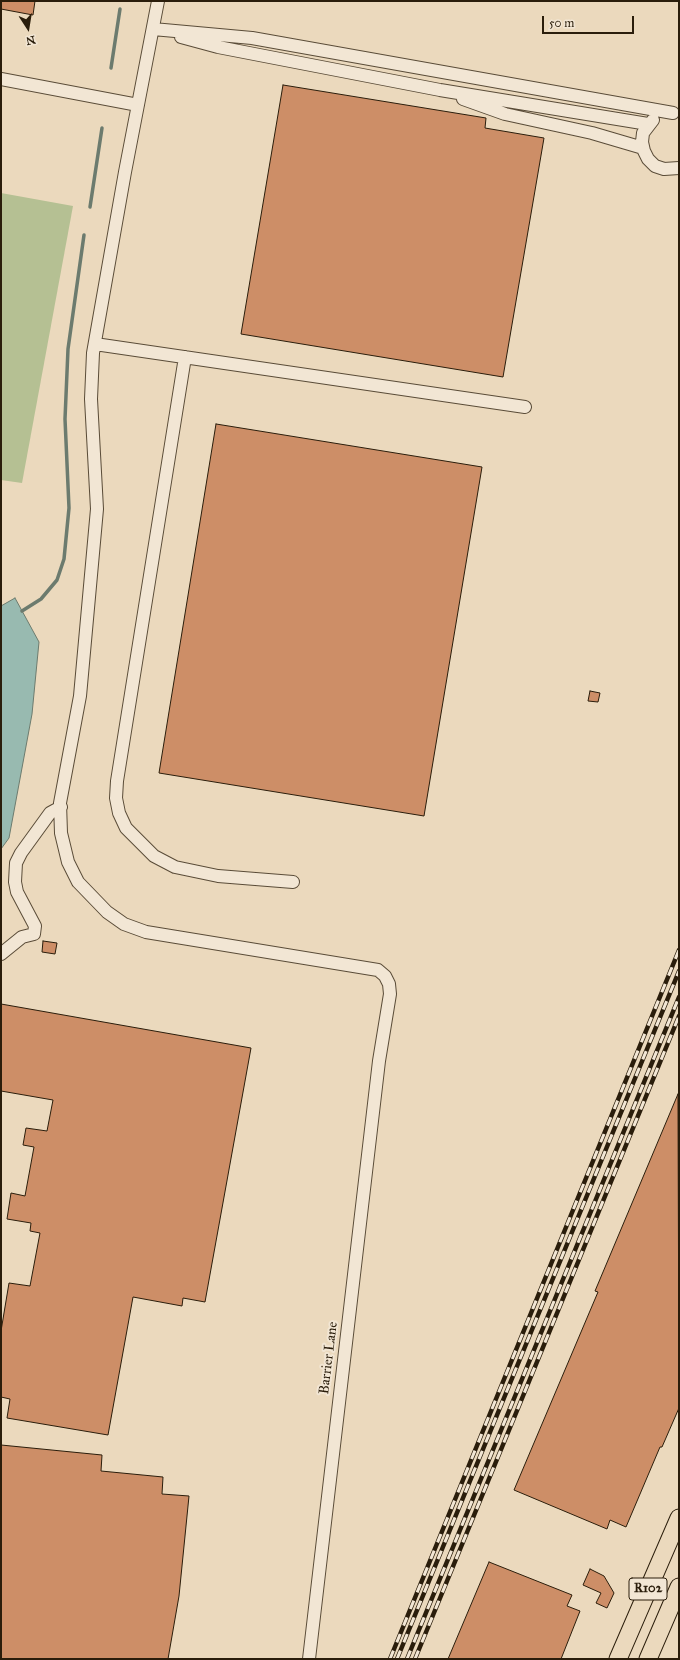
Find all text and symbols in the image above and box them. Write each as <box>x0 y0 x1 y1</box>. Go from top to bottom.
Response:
north arrow <box>8 8 48 48</box>
scale bar <box>544 8 636 34</box>
text: 50 m <box>549 16 574 30</box>
text: N <box>25 33 37 48</box>
street label: Barrier Lane <box>316 1321 342 1395</box>
road number: R102 <box>629 1578 667 1600</box>

